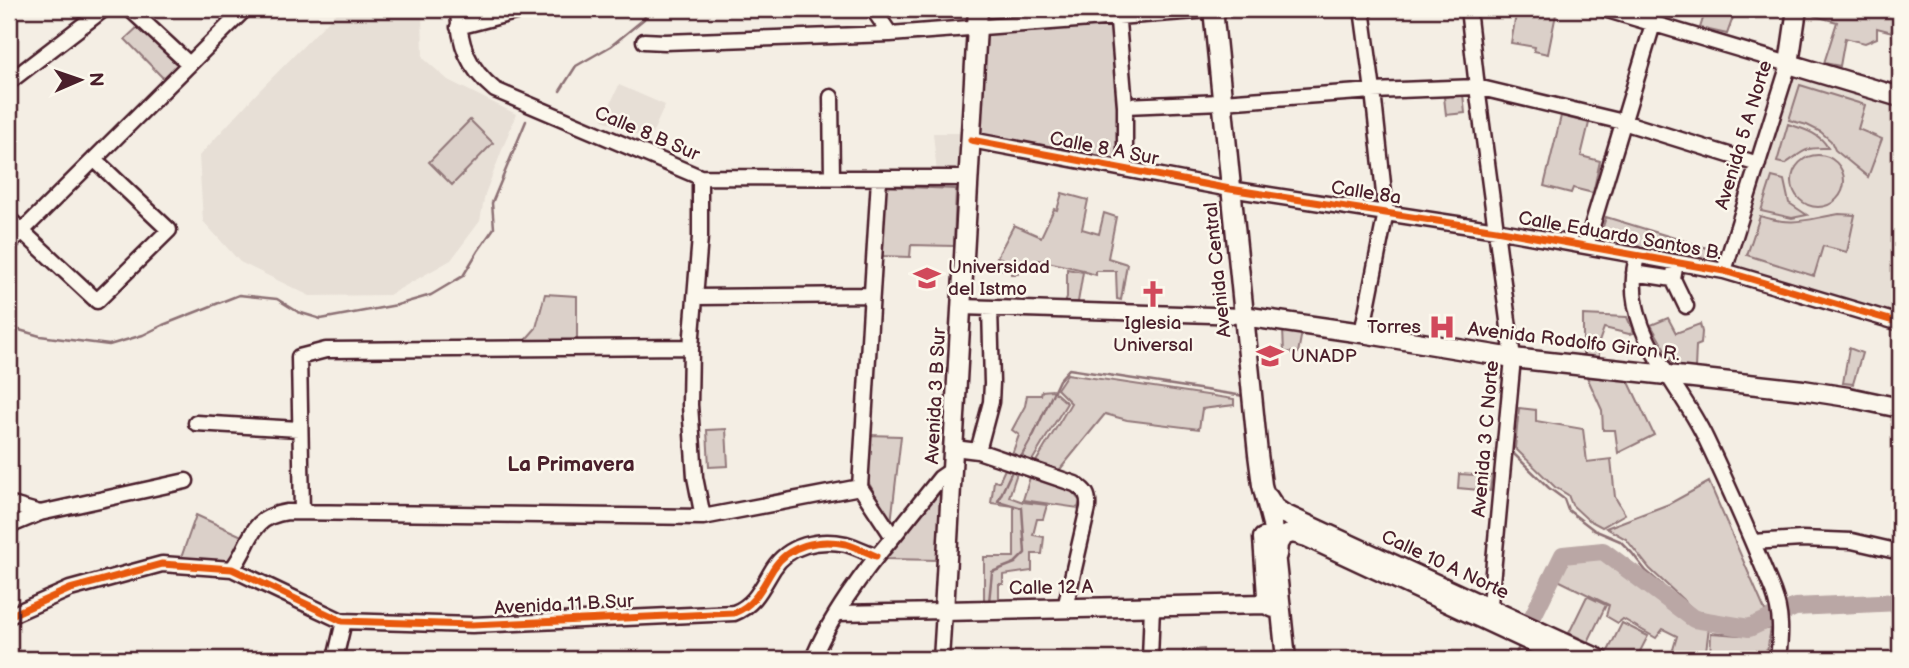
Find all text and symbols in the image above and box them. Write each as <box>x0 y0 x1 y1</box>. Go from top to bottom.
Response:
north arrow <box>46 46 116 116</box>
street label: Avenida 5 A Norte <box>1710 58 1778 212</box>
text: N <box>84 72 107 87</box>
street label: Calle 8 B Sur <box>591 102 704 167</box>
street label: Calle 8 A Sur <box>1048 127 1162 171</box>
street label: Calle 8a <box>1329 176 1403 210</box>
street label: Avenida Central <box>1199 201 1237 339</box>
street label: Calle Eduardo Santos B. <box>1516 207 1724 265</box>
place label: Universidad del Istmo <box>948 256 1050 301</box>
school or university icon: Universidad del Istmo <box>912 263 942 293</box>
church icon: Iglesia Universal <box>1138 279 1168 309</box>
place label: Iglesia Universal <box>1113 312 1193 357</box>
hospital icon: Torres <box>1427 312 1457 342</box>
place label: Torres <box>1367 316 1421 339</box>
street label: Avenida Rodolfo Giron R. <box>1467 318 1681 366</box>
street label: Avenida 3 B Sur <box>921 326 951 465</box>
school or university icon: UNADP <box>1255 341 1285 371</box>
place label: UNADP <box>1291 345 1357 368</box>
street label: Avenida 3 C Norte <box>1468 360 1504 518</box>
district label: La Primavera <box>507 452 635 477</box>
street label: Calle 10 A Norte <box>1378 525 1512 605</box>
street label: Calle 12 A <box>1009 576 1094 600</box>
street label: Avenida 11 B Sur <box>494 590 636 620</box>

